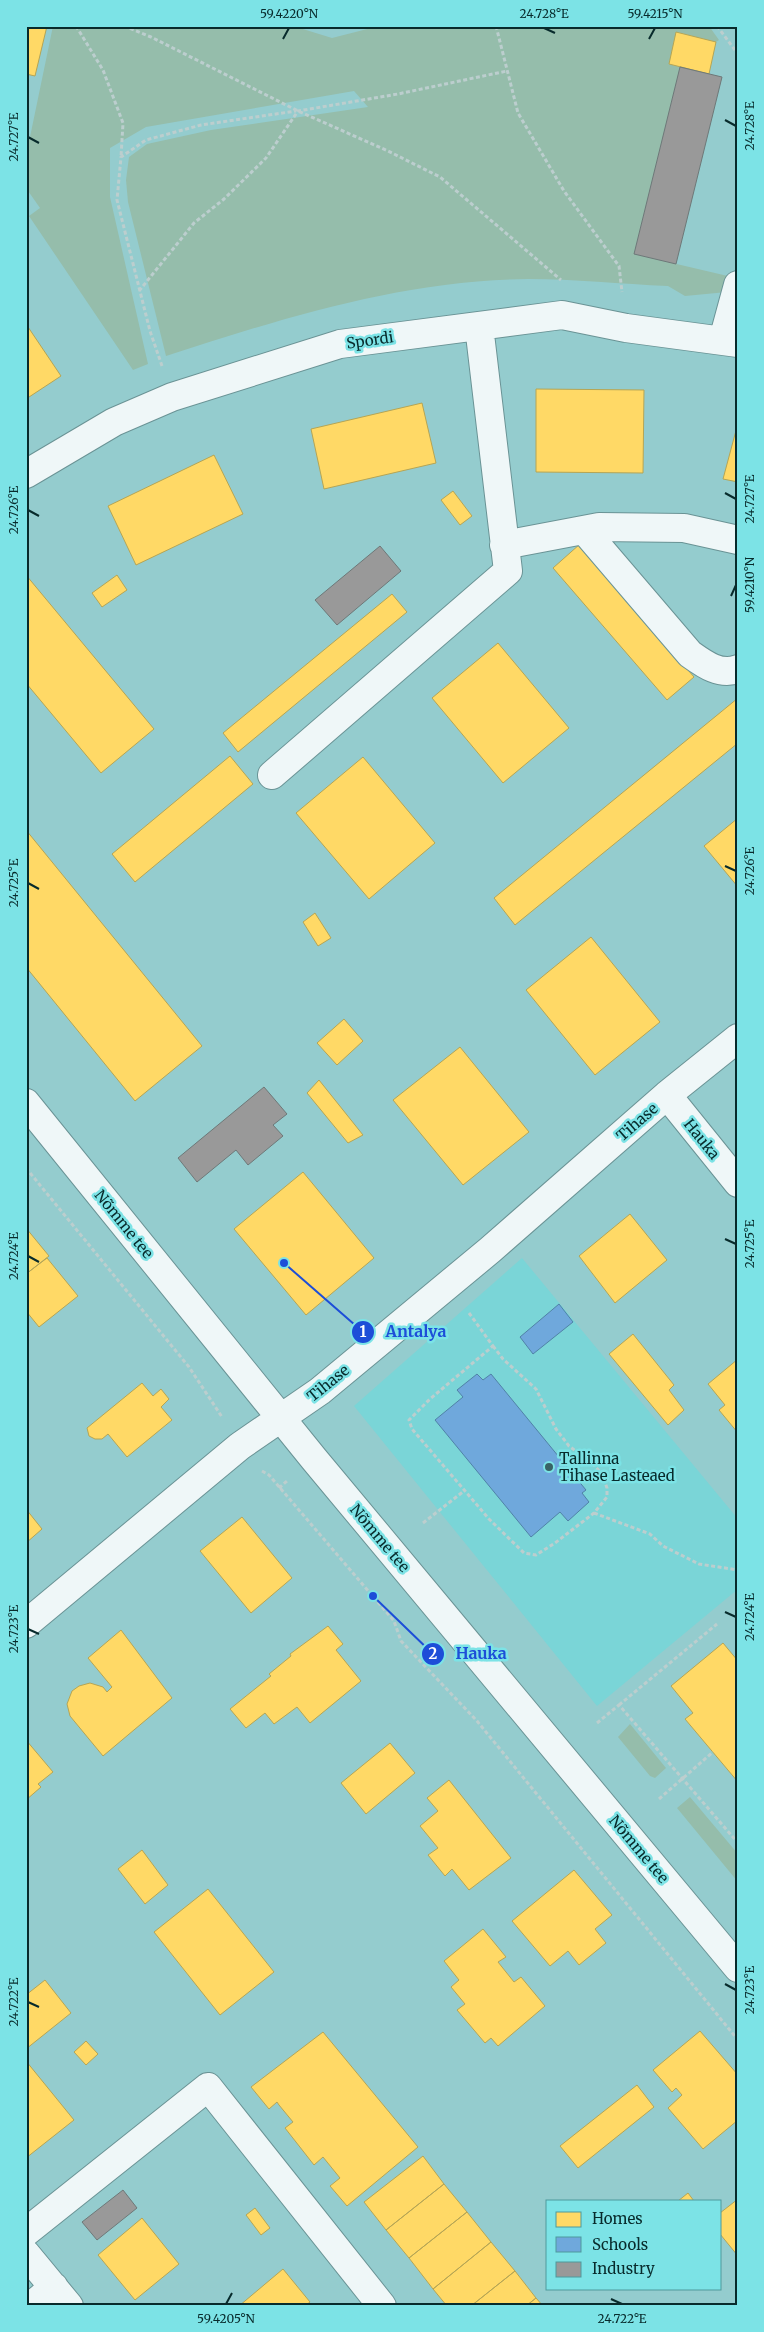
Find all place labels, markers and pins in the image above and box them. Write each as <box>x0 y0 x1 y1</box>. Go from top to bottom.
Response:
callout: Antalya <box>351 1316 457 1347</box>
place label: Tallinna Tihase Lasteaed <box>559 1449 675 1485</box>
marker: Tallinna Tihase Lasteaed <box>543 1461 555 1473</box>
callout: Hauka <box>420 1638 516 1669</box>

